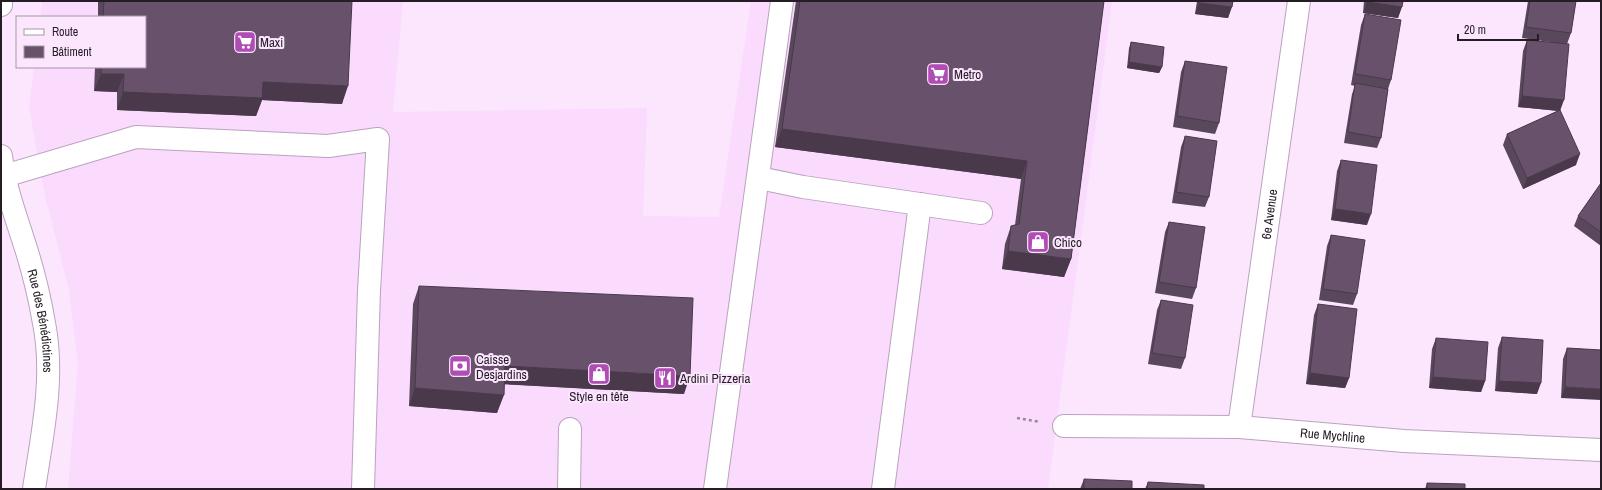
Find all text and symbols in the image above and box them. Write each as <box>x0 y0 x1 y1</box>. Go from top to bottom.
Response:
legend <box>16 16 146 68</box>
scale bar <box>1458 16 1538 42</box>
text: 20 m <box>1464 22 1486 38</box>
text: Route <box>52 24 78 40</box>
supermarket icon: Maxi <box>232 29 258 55</box>
place label: Maxi <box>260 34 283 51</box>
text: Bâtiment <box>52 44 92 60</box>
supermarket icon: Metro <box>925 61 951 87</box>
place label: Metro <box>954 66 981 83</box>
street label: 6e Avenue <box>1257 188 1281 240</box>
shop icon: Chico <box>1025 229 1051 255</box>
place label: Chico <box>1054 234 1082 251</box>
street label: Rue des Bénédictines <box>24 267 57 373</box>
place label: Caisse Desjardins <box>476 351 527 383</box>
bank icon: Caisse Desjardins <box>447 353 473 379</box>
shop icon: Style en tête <box>586 361 612 387</box>
restaurant icon: Ardini Pizzeria <box>652 365 678 391</box>
place label: Ardini Pizzeria <box>679 370 751 387</box>
place label: Style en tête <box>569 388 629 405</box>
street label: Rue Mychline <box>1299 424 1366 446</box>

